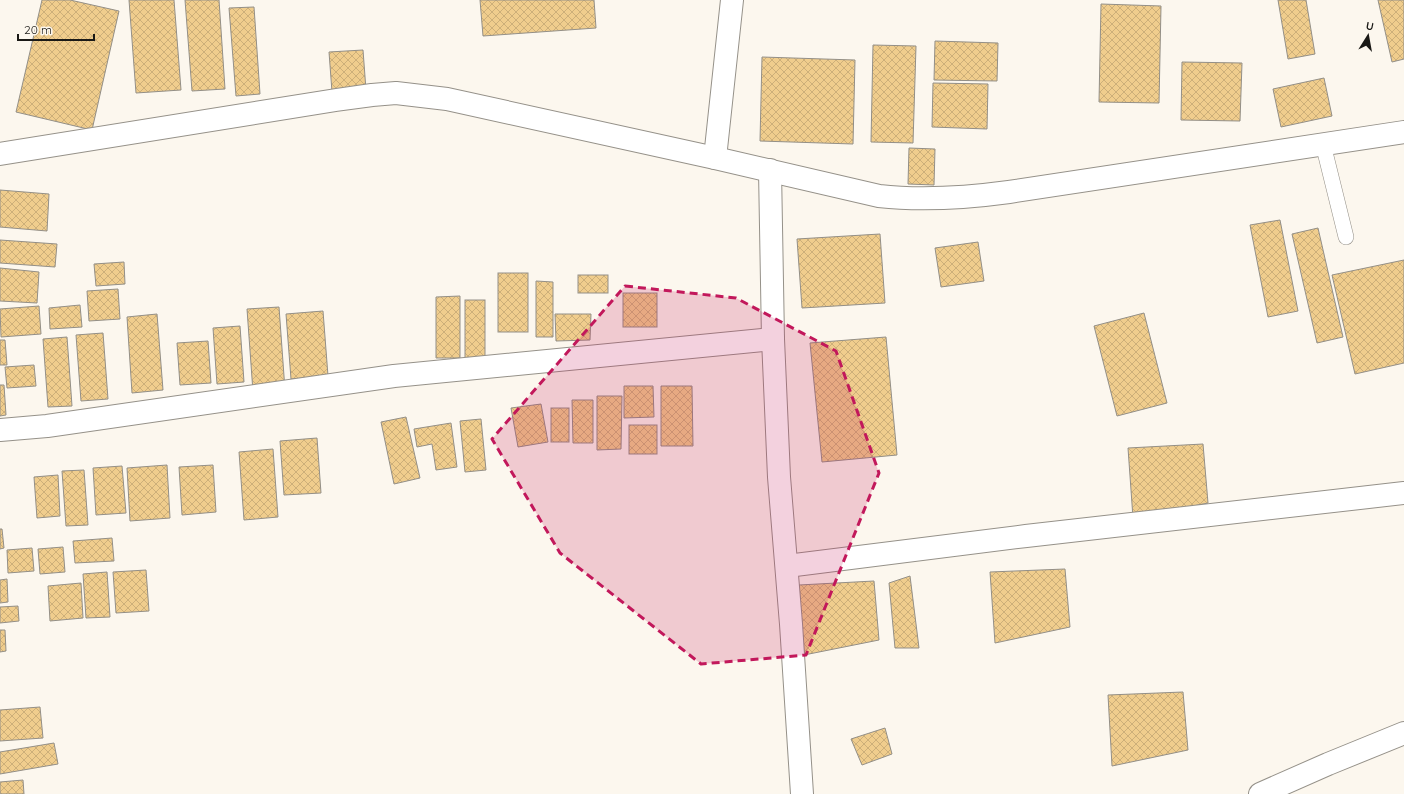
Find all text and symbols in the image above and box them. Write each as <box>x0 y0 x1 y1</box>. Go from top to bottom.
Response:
scale bar <box>18 16 94 42</box>
north arrow <box>1348 16 1388 56</box>
text: U <box>1365 19 1375 34</box>
text: 20 m <box>24 22 52 37</box>

